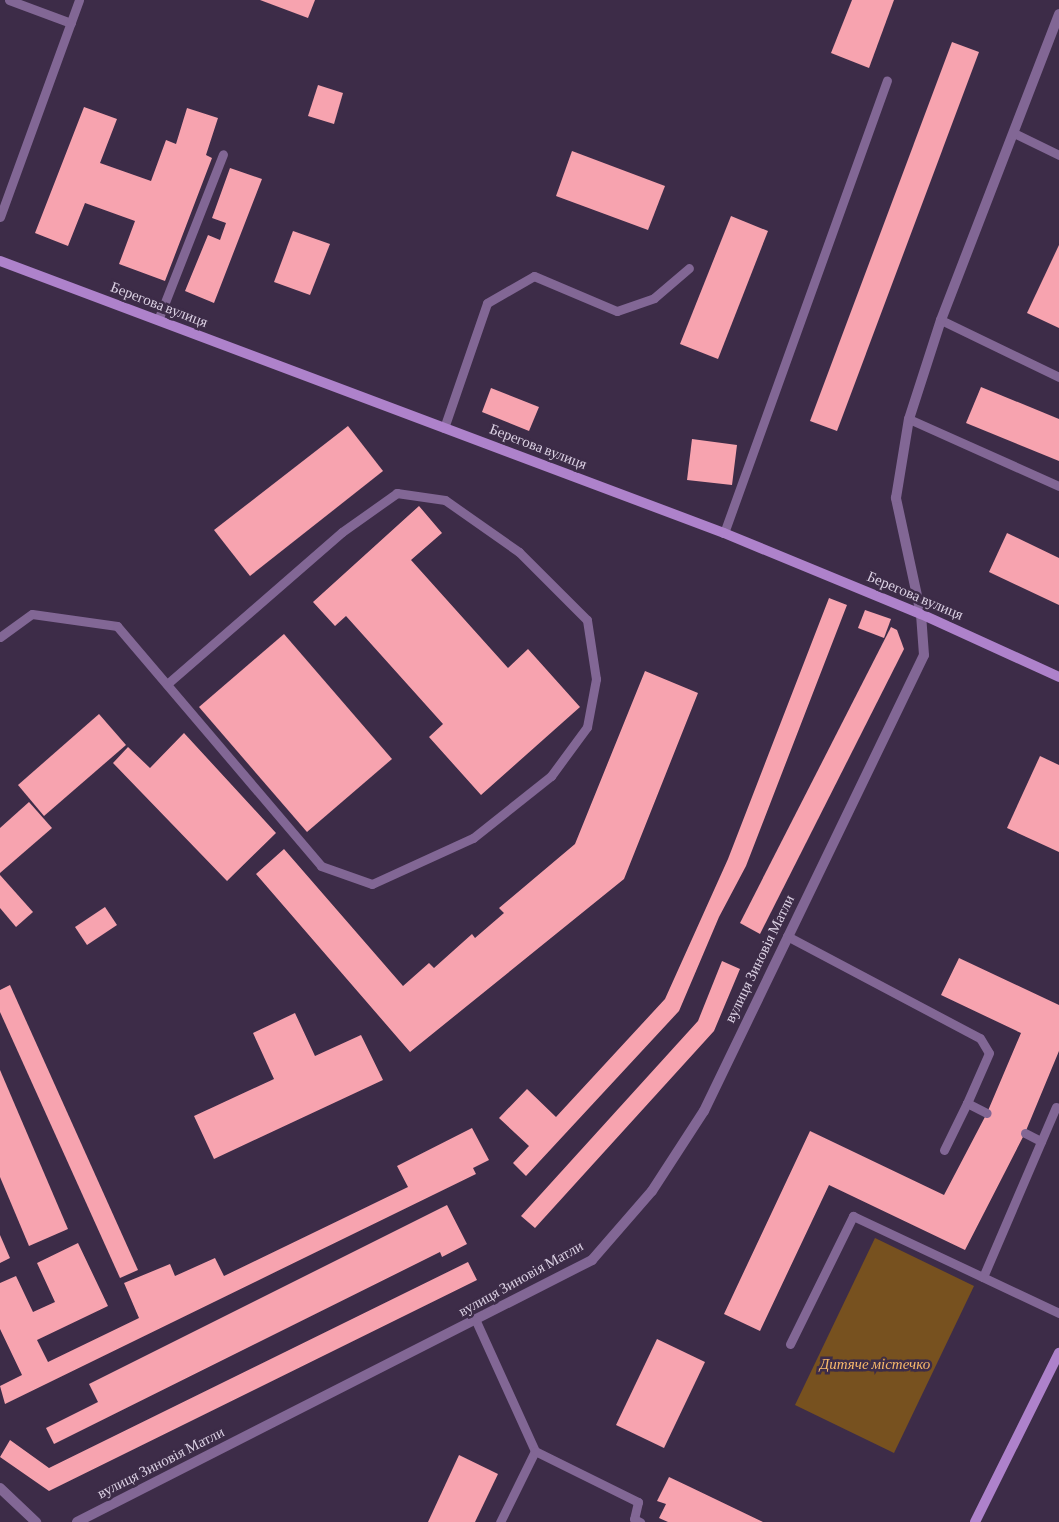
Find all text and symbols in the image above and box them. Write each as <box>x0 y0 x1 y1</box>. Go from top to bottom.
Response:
street label: Берегова вулиця <box>108 278 210 332</box>
street label: Берегова вулиця <box>487 420 589 474</box>
street label: Берегова вулиця <box>864 568 966 624</box>
street label: вулиця Зиновія Матли <box>721 892 799 1026</box>
street label: вулиця Зиновія Матли <box>455 1237 587 1321</box>
park label: Дитяче містечко <box>820 1356 930 1374</box>
street label: вулиця Зиновія Матли <box>95 1423 227 1503</box>

